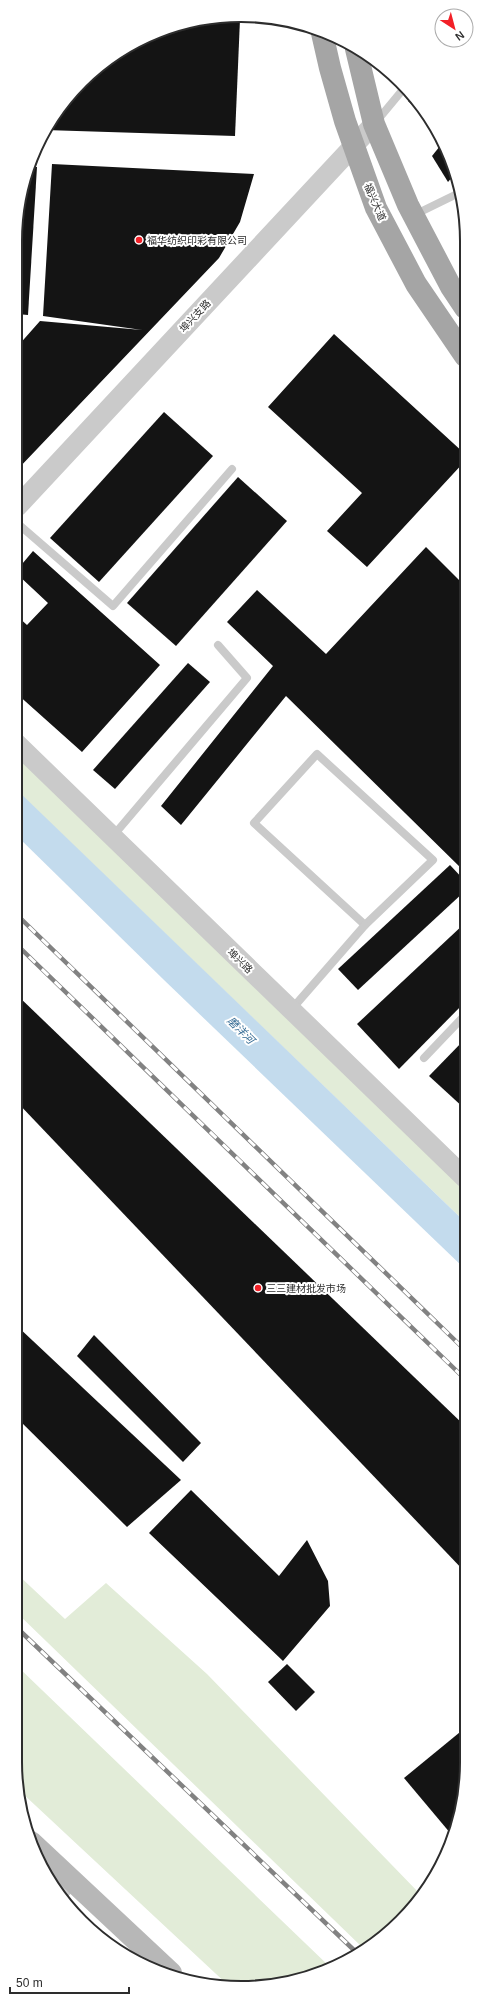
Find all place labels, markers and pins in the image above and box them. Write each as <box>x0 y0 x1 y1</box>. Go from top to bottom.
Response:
marker: 福华纺织印彩有限公司 <box>134 235 144 245</box>
place label: 福华纺织印彩有限公司 <box>147 235 247 246</box>
marker: 三三建材批发市场 <box>253 1283 263 1293</box>
place label: 三三建材批发市场 <box>266 1283 346 1294</box>

